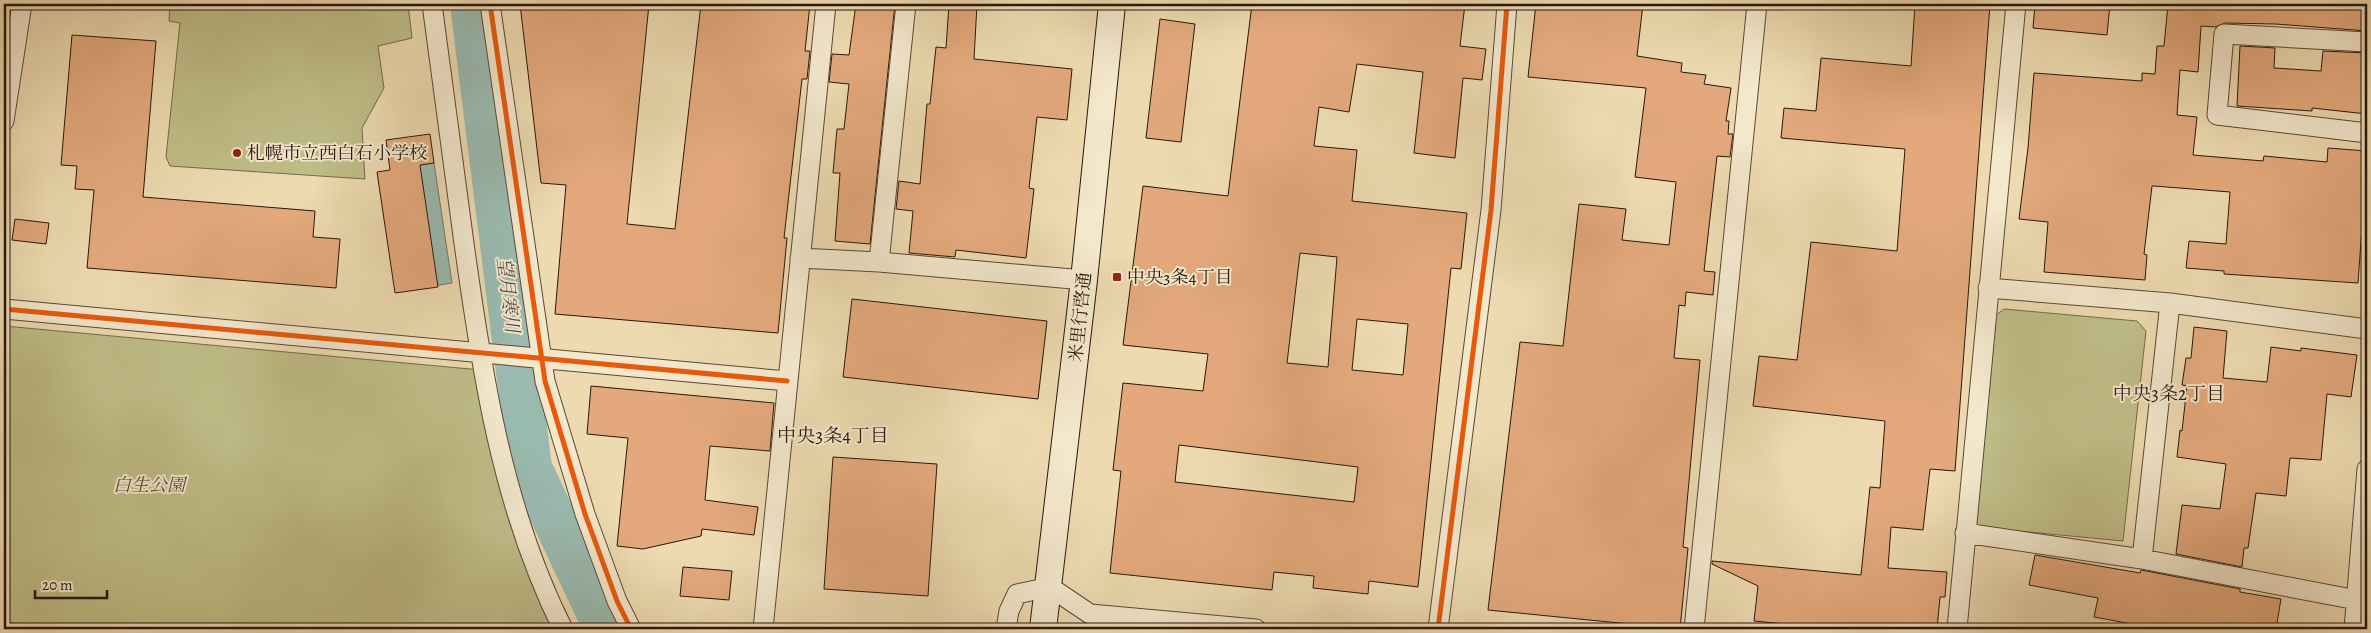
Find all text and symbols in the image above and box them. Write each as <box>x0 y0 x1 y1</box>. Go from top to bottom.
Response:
place label: 札幌市立西白石小学校 <box>247 141 427 165</box>
marker: 札幌市立西白石小学校 <box>231 147 243 159</box>
water label: 望月寒川 <box>490 256 526 336</box>
place label: 中央3条4丁目 <box>1127 265 1233 289</box>
street label: 米里行啓通 <box>1063 271 1097 363</box>
marker: 中央3条4丁目 <box>1111 271 1123 283</box>
district label: 中央3条2丁目 <box>2113 381 2225 407</box>
district label: 中央3条4丁目 <box>777 423 889 449</box>
park label: 白生公園 <box>113 473 188 497</box>
scale bar <box>35 568 108 600</box>
text: 20 m <box>42 575 73 595</box>

